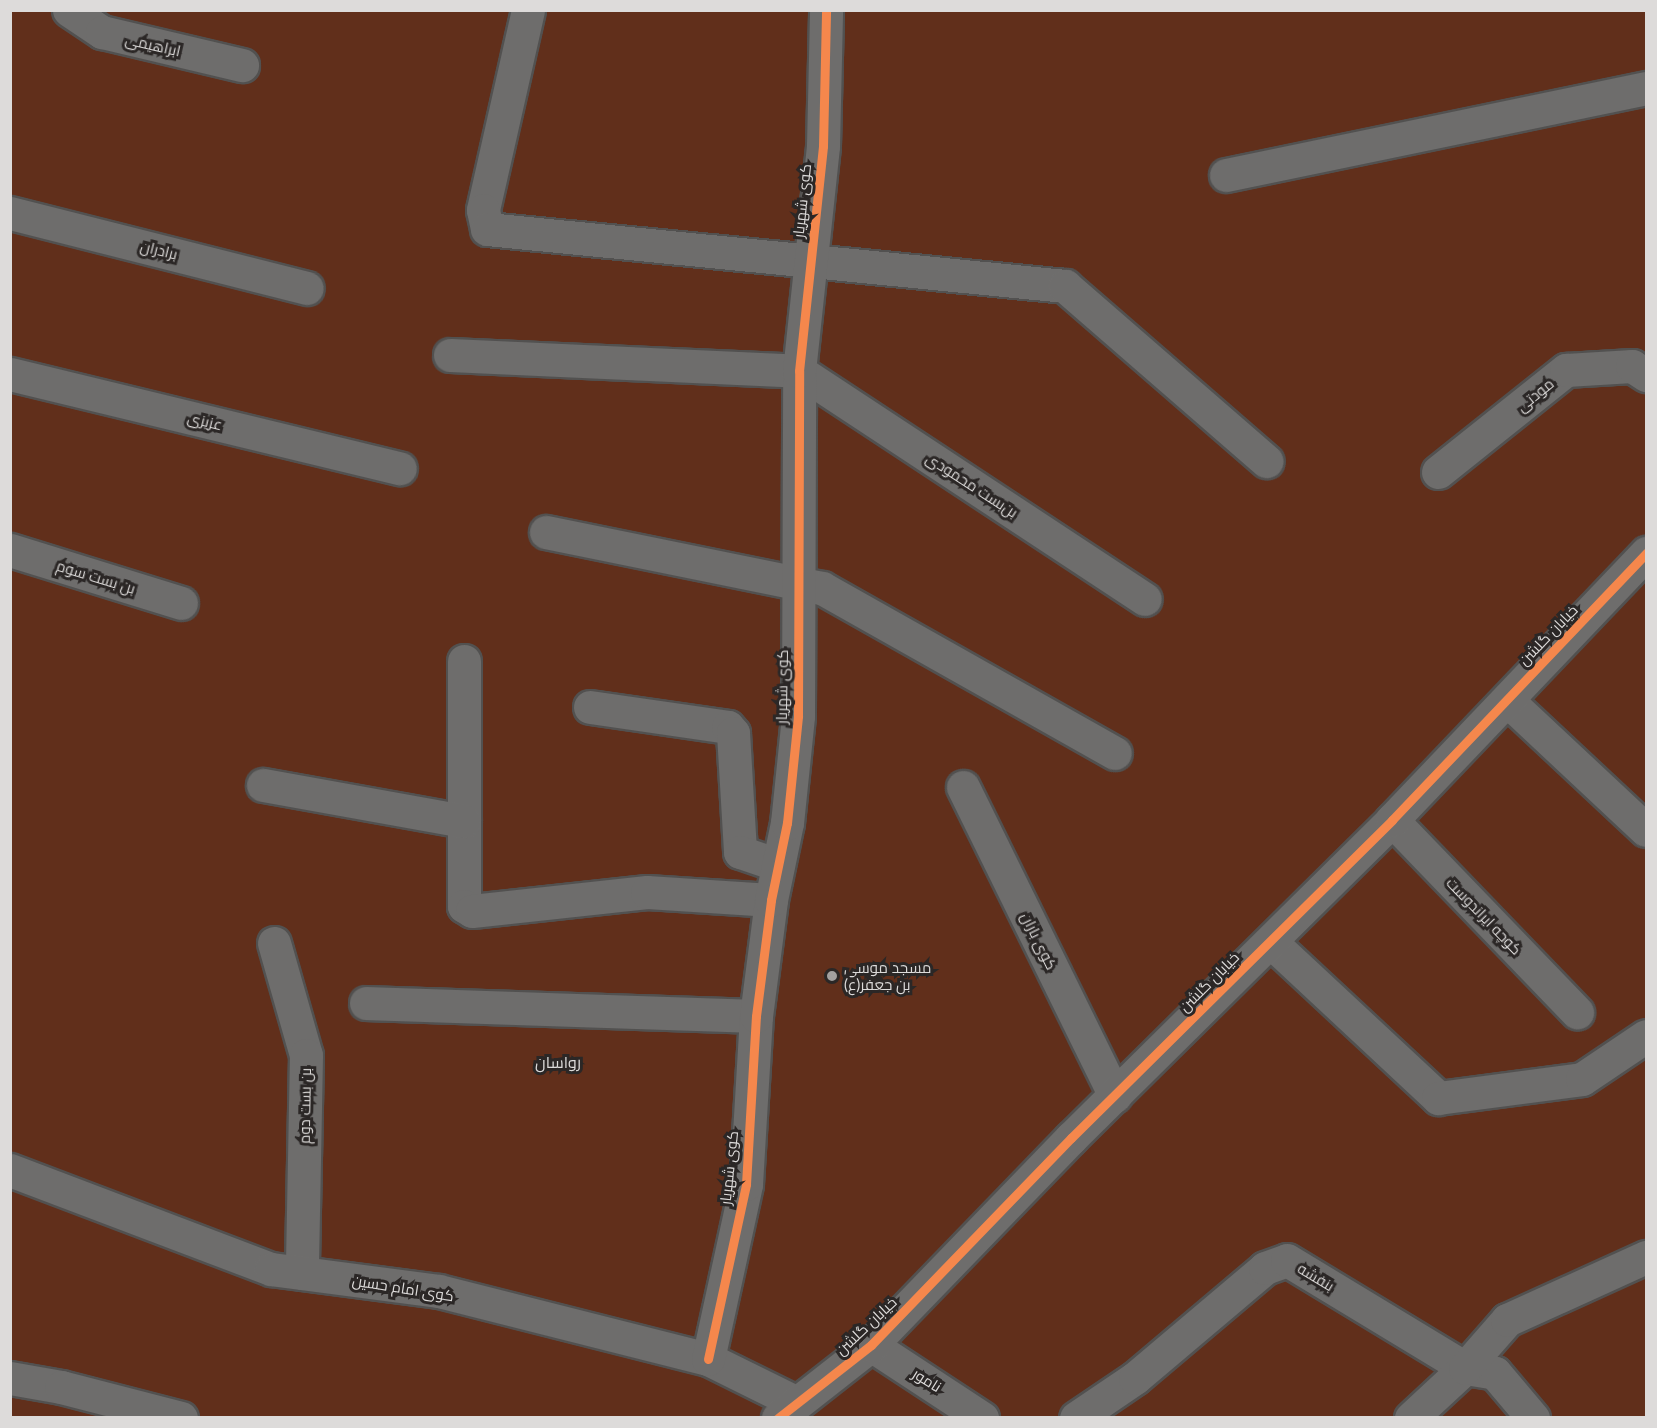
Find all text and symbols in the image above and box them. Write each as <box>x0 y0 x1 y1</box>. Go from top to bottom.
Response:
street label: ابراهیمی <box>124 30 182 60</box>
street label: کوی شهریار <box>789 163 815 239</box>
street label: برادران <box>139 237 179 263</box>
street label: مودتی <box>1513 375 1557 415</box>
street label: عزیزی <box>186 408 224 434</box>
street label: بن‌بست محمودی <box>923 449 1021 521</box>
street label: بن بست سوم <box>54 556 138 598</box>
street label: خیابان گلشن <box>1515 601 1581 669</box>
street label: کوی شهریار <box>772 650 792 724</box>
street label: کوچه ایراندوست <box>1443 874 1525 958</box>
street label: کوی باران <box>1017 909 1061 973</box>
street label: خیابان گلشن <box>1175 948 1243 1016</box>
place label: مسجد موسی بن جعفر(ع) <box>844 958 931 993</box>
marker: مسجد موسی بن جعفر(ع) <box>825 969 839 983</box>
district label: رواسان <box>535 1052 581 1072</box>
street label: بن بست دوم <box>295 1068 315 1144</box>
street label: کوی شهریار <box>716 1130 742 1206</box>
street label: بنفشه <box>1294 1259 1338 1295</box>
street label: کوی امام حسین <box>351 1271 455 1305</box>
street label: خیابان گلشن <box>832 1293 900 1359</box>
street label: نامور <box>909 1364 945 1396</box>

